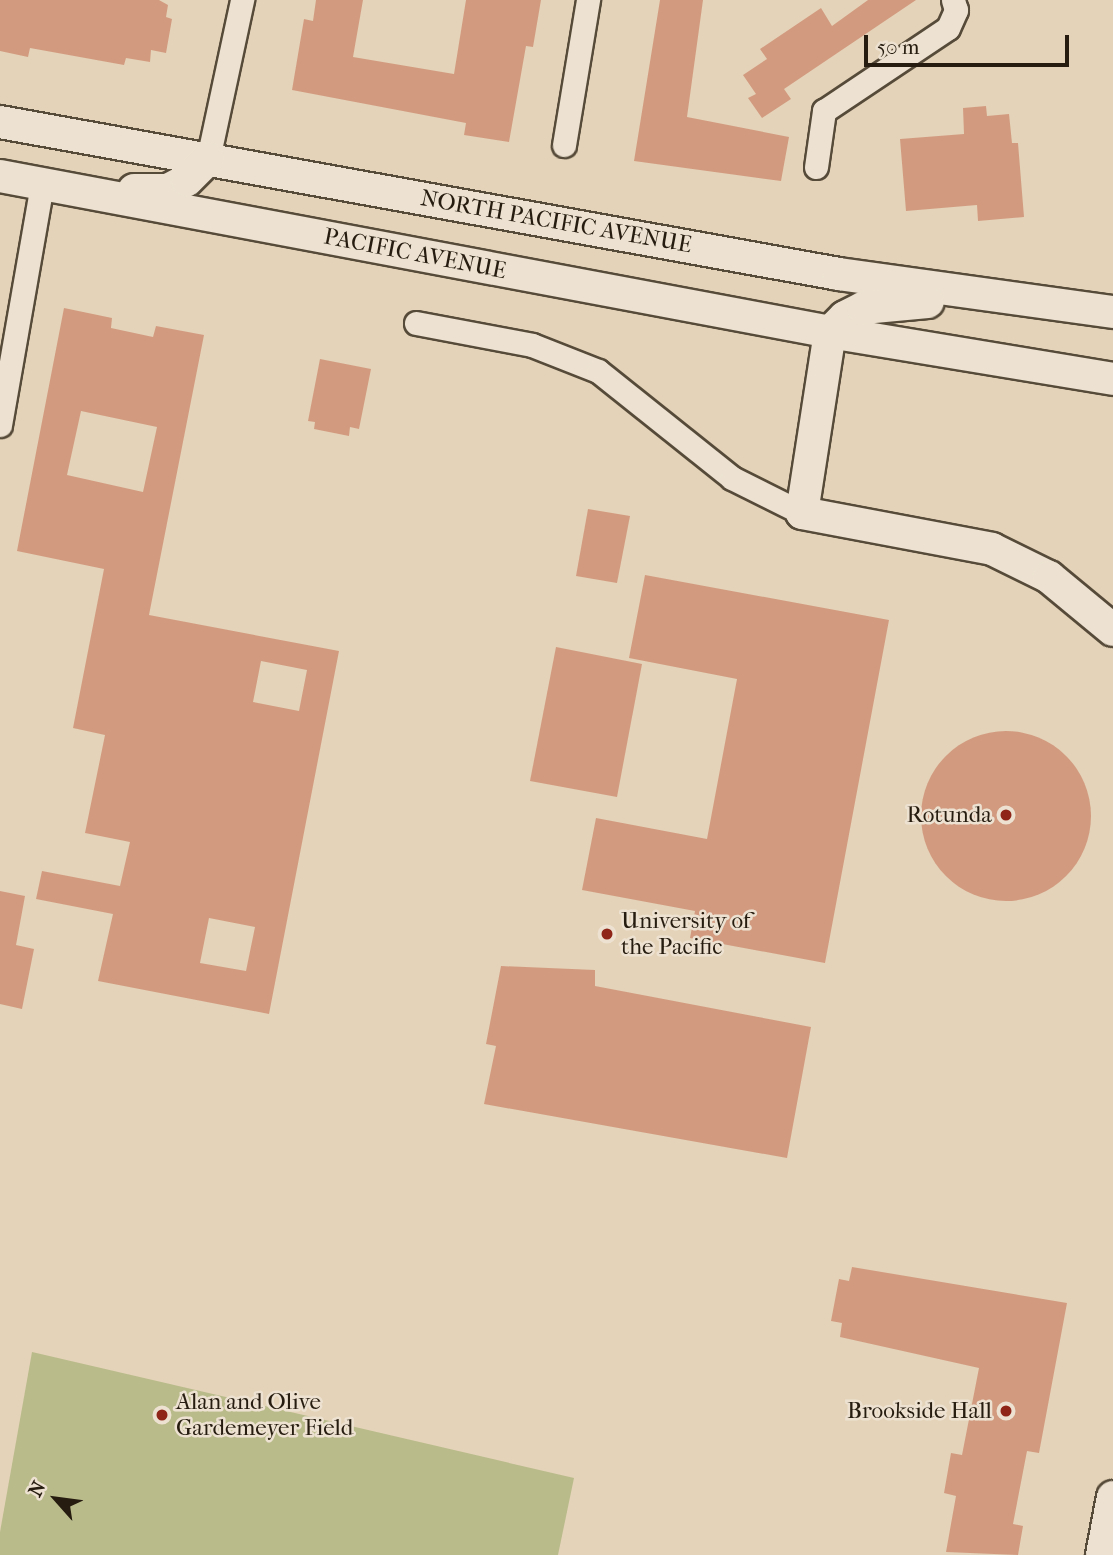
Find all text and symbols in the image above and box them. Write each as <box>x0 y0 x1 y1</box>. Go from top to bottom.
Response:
scale bar <box>868 21 1073 65</box>
text: 50 m <box>877 35 920 59</box>
street label: NORTH PACIFIC AVENUE <box>418 185 694 259</box>
street label: PACIFIC AVENUE <box>321 223 509 285</box>
place label: Rotunda <box>906 801 992 829</box>
marker: Rotunda <box>998 807 1014 823</box>
place label: University of the Pacific <box>621 907 750 961</box>
marker: University of the Pacific <box>599 926 615 942</box>
place label: Alan and Olive Gardemeyer Field <box>176 1388 353 1442</box>
place label: Brookside Hall <box>847 1397 992 1425</box>
marker: Brookside Hall <box>998 1403 1014 1419</box>
marker: Alan and Olive Gardemeyer Field <box>154 1407 170 1423</box>
north arrow <box>21 1464 91 1534</box>
text: N <box>24 1478 51 1501</box>

